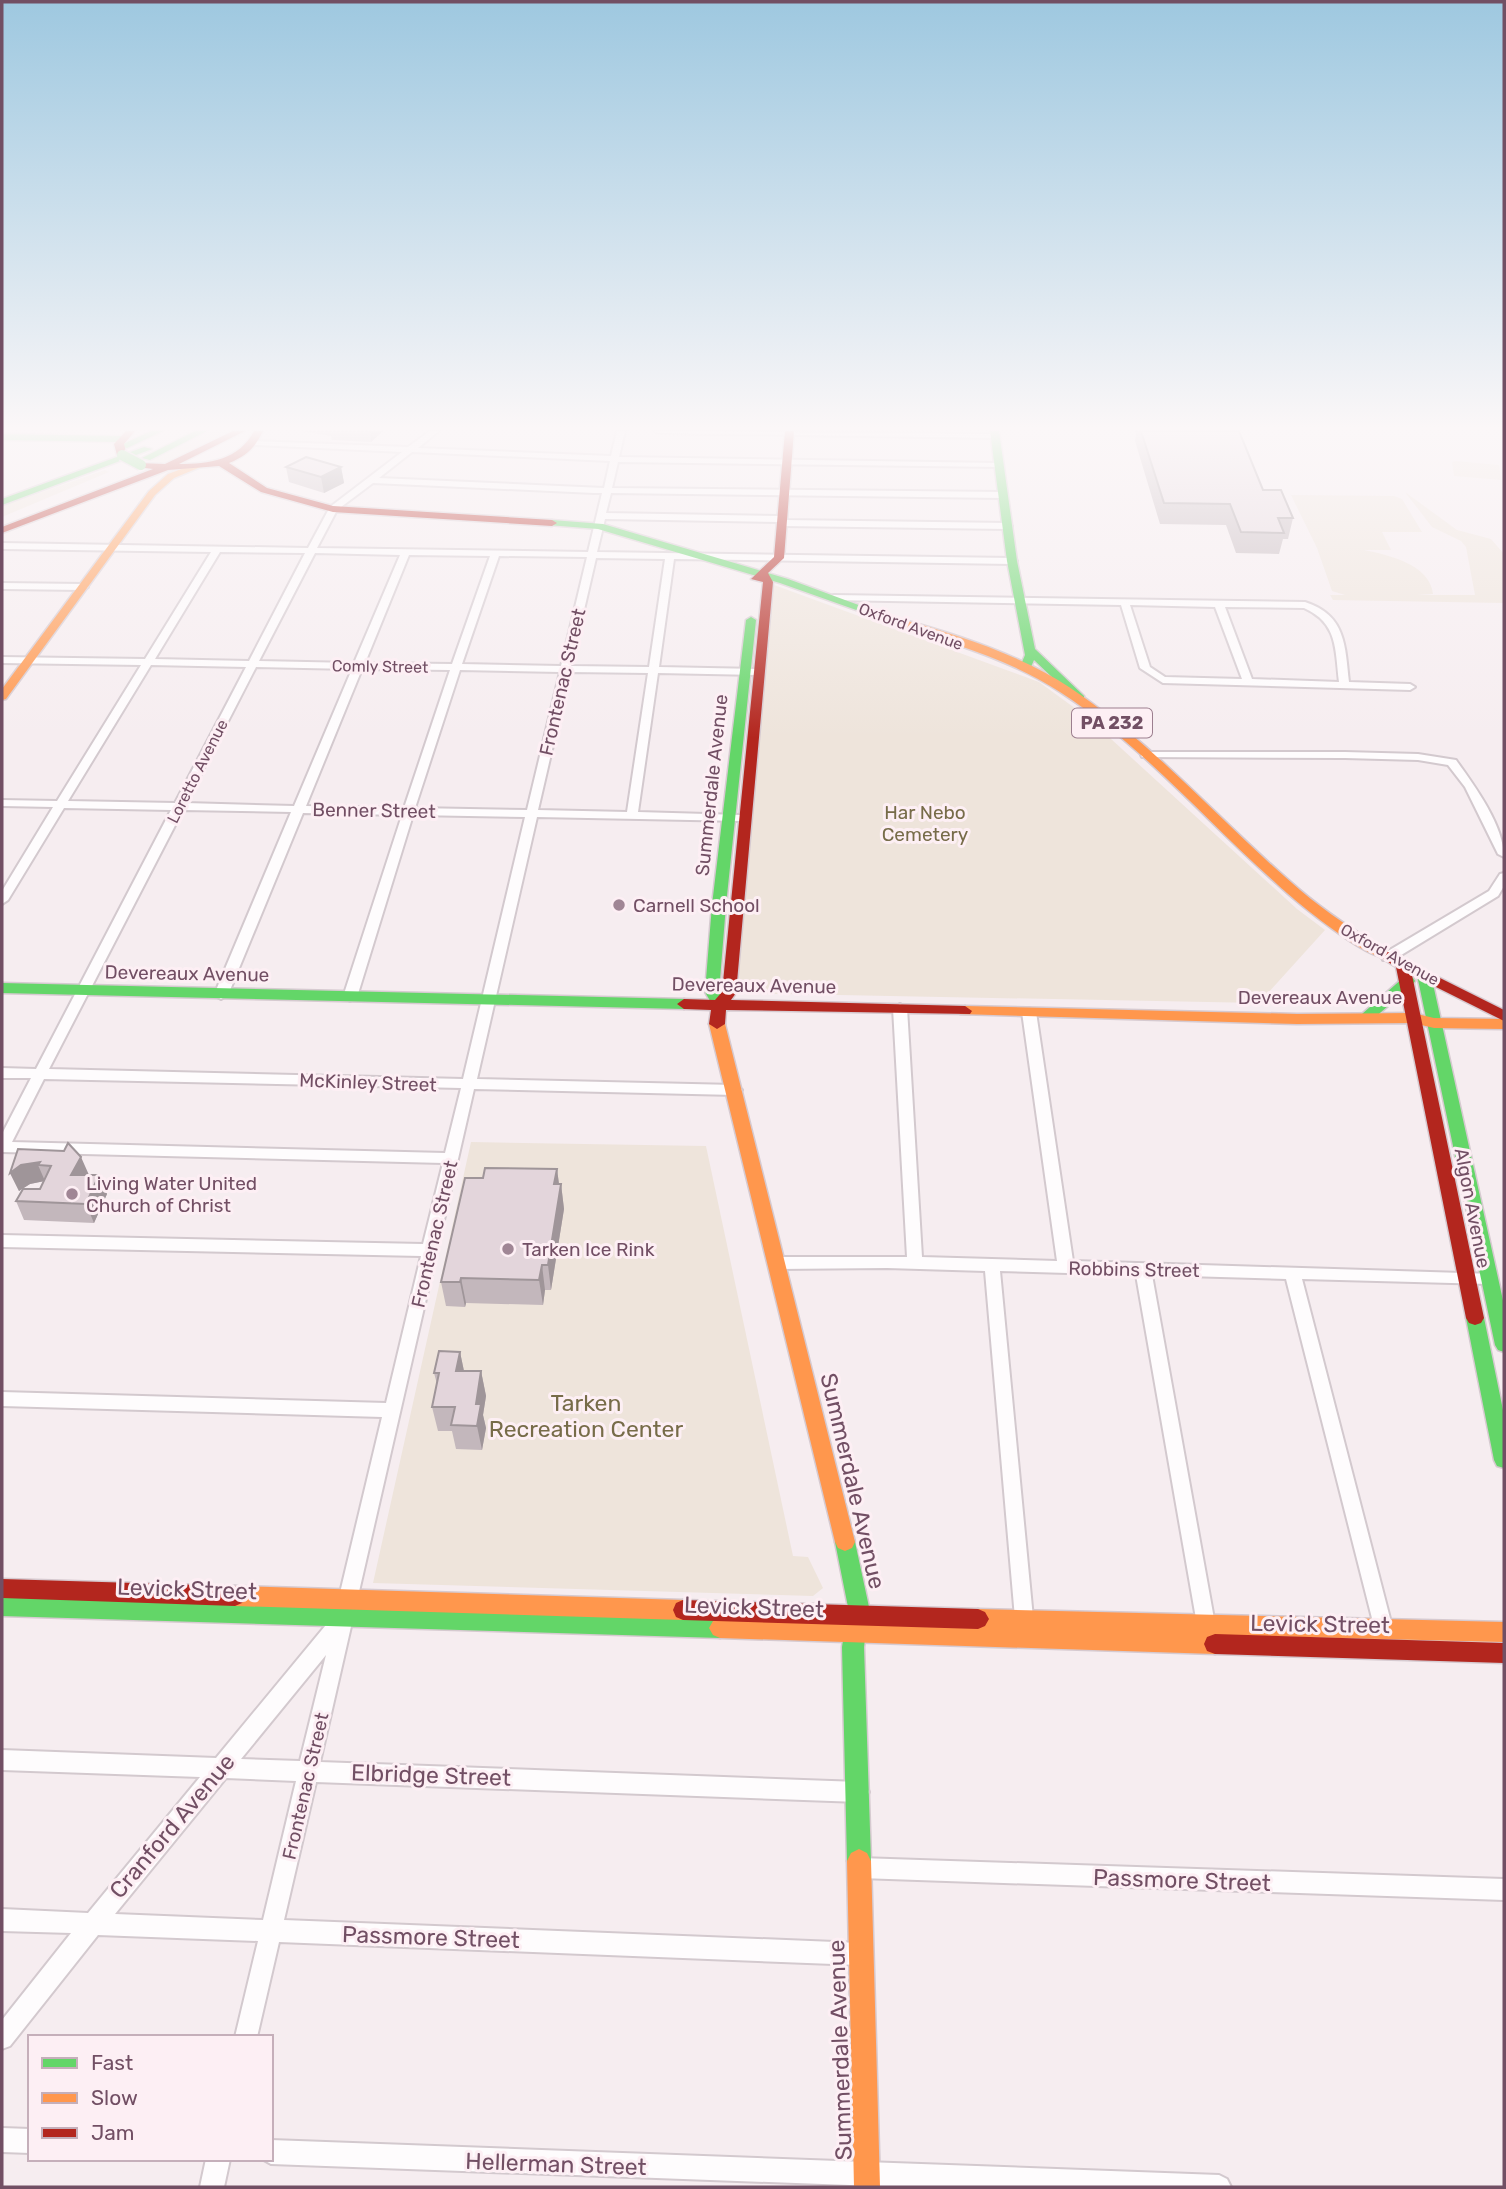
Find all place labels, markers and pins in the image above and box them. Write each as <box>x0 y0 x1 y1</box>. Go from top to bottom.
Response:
place label: Carnell School <box>633 894 760 917</box>
marker: Carnell School <box>611 897 627 913</box>
place label: Living Water United Church of Christ <box>86 1172 257 1217</box>
marker: Living Water United Church of Christ <box>64 1186 80 1202</box>
place label: Tarken Ice Rink <box>522 1238 655 1261</box>
marker: Tarken Ice Rink <box>500 1241 516 1257</box>

